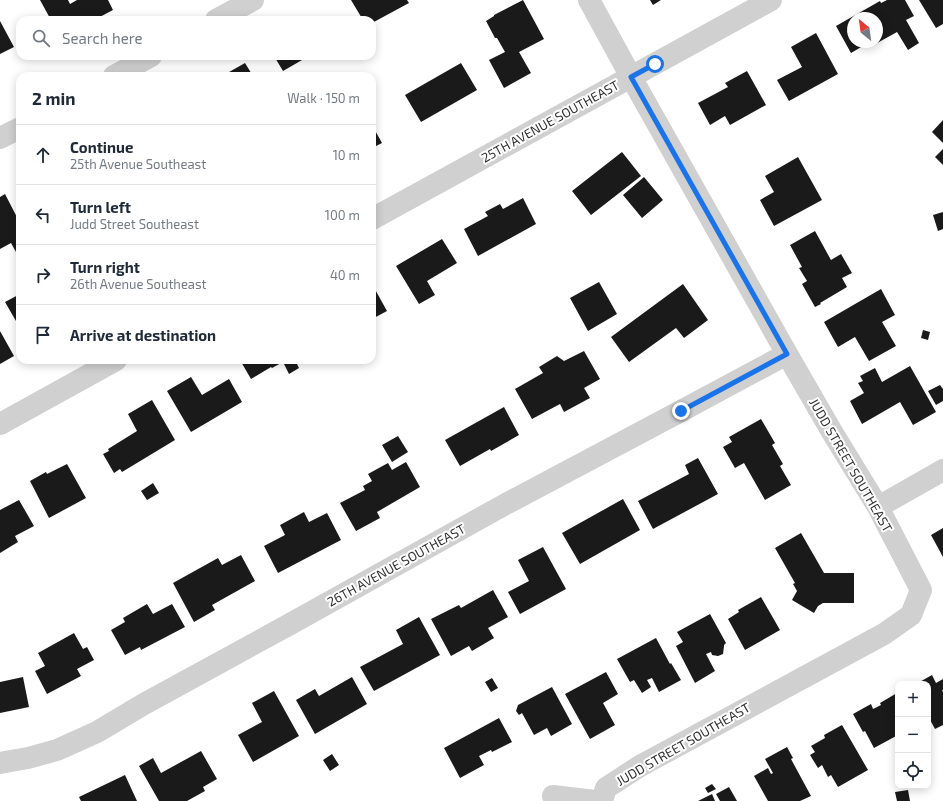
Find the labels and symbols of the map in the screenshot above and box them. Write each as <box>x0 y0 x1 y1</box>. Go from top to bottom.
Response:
north arrow <box>847 12 883 48</box>
route start <box>646 55 664 73</box>
street label: 25TH AVENUE SOUTHEAST <box>478 76 622 166</box>
street label: JUDD STREET SOUTHEAST <box>806 395 896 535</box>
route end <box>672 402 690 420</box>
street label: 26TH AVENUE SOUTHEAST <box>324 520 468 610</box>
street label: JUDD STREET SOUTHEAST <box>613 699 753 789</box>

